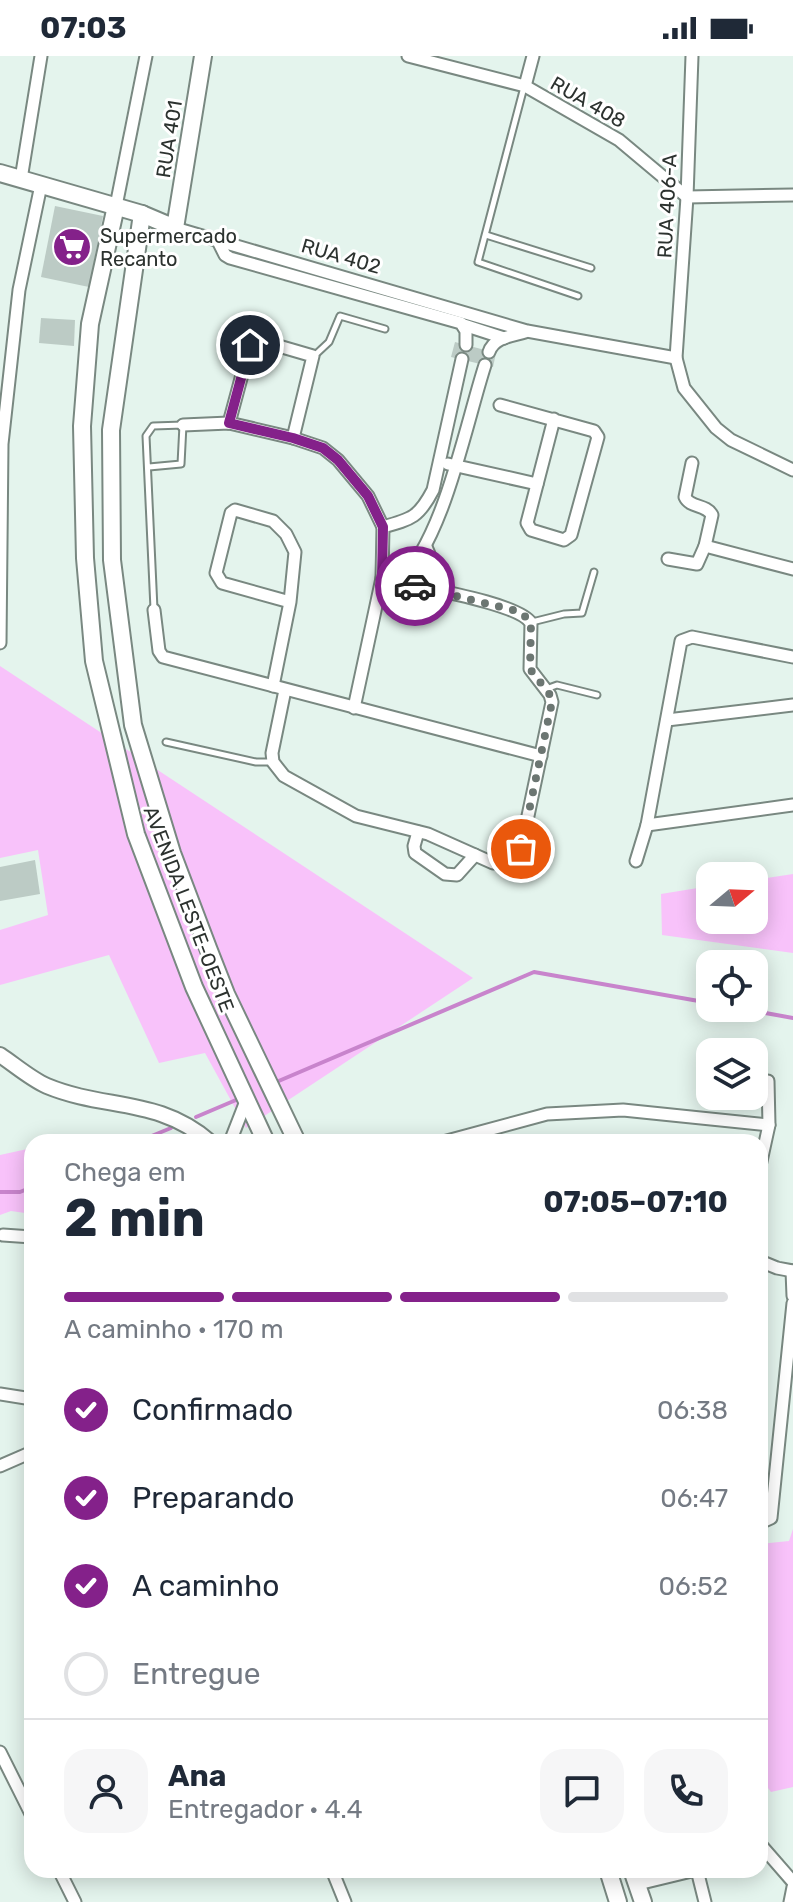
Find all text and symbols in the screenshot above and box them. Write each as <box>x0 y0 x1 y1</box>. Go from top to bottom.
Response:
text: 07:03 <box>40 10 127 46</box>
street label: RUA 408 <box>546 71 630 133</box>
street label: RUA 401 <box>151 98 187 180</box>
street label: RUA 406-A <box>652 153 682 259</box>
place label: Supermercado Recanto <box>100 224 237 271</box>
supermarket icon: Supermercado Recanto <box>51 226 93 268</box>
street label: RUA 402 <box>299 233 383 279</box>
pin <box>216 311 284 379</box>
icon: home <box>228 323 272 367</box>
courier <box>375 546 455 626</box>
icon: car <box>393 564 437 608</box>
street label: AVENIDA LESTE-OESTE <box>139 803 239 1015</box>
pin <box>487 815 555 883</box>
icon: bag <box>499 827 543 871</box>
north arrow <box>696 862 768 934</box>
map controls <box>696 862 768 1110</box>
button: locate <box>696 950 768 1022</box>
button: layers <box>696 1038 768 1110</box>
text: Chega em <box>64 1157 186 1188</box>
text: 07:05–07:10 <box>543 1184 728 1220</box>
text: 2 min <box>64 1187 205 1249</box>
text: A caminho · 170 m <box>64 1314 284 1345</box>
icon: check <box>64 1388 108 1432</box>
text: Confirmado <box>132 1392 293 1428</box>
text: 06:38 <box>657 1395 728 1426</box>
icon: check <box>64 1476 108 1520</box>
text: Preparando <box>132 1480 295 1516</box>
text: 06:47 <box>660 1483 728 1514</box>
icon: check <box>64 1564 108 1608</box>
text: A caminho <box>132 1568 279 1604</box>
text: 06:52 <box>658 1571 728 1602</box>
text: Entregue <box>132 1656 261 1692</box>
button: person <box>64 1749 148 1833</box>
button: chat <box>540 1749 624 1833</box>
button: phone <box>644 1749 728 1833</box>
text: Ana <box>168 1758 226 1794</box>
text: Entregador · 4.4 <box>168 1794 363 1825</box>

